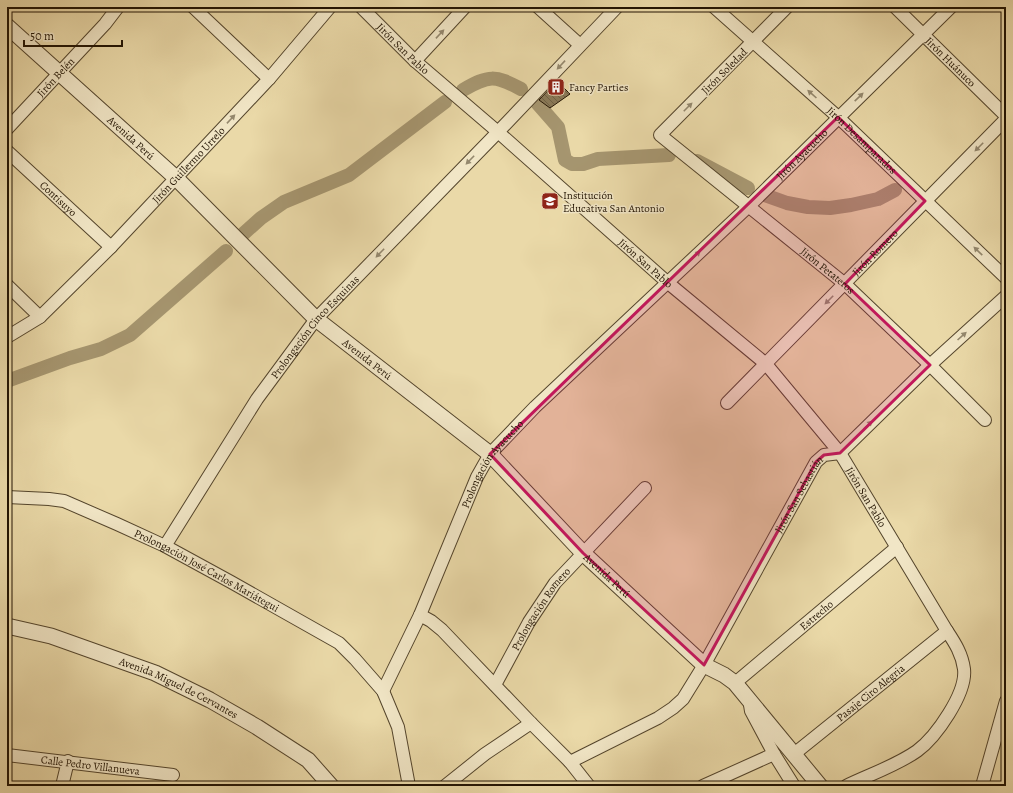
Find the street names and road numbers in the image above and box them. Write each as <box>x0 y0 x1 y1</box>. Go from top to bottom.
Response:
street label: Jirón San Pablo <box>373 20 433 78</box>
street label: Jirón Huánuco <box>922 34 979 91</box>
street label: Jirón Soledad <box>698 45 751 98</box>
street label: Jirón Belén <box>33 54 78 101</box>
street label: Jirón Desamparados <box>823 103 900 178</box>
street label: Avenida Perú <box>103 112 158 163</box>
street label: Jirón Guillermo Urrelo <box>149 123 229 207</box>
street label: Jirón Ayacucho <box>773 125 832 183</box>
street label: Contisuyo <box>36 178 80 220</box>
street label: Jirón Romero <box>849 226 902 279</box>
street label: Jirón San Pablo <box>615 235 676 292</box>
street label: Jirón Petateros <box>797 244 858 298</box>
street label: Prolongación Cinco Esquinas <box>267 272 363 382</box>
street label: Avenida Perú <box>338 335 395 383</box>
street label: Prolongación Ayacucho <box>458 416 527 511</box>
street label: Jirón San Sebastián <box>771 452 826 536</box>
street label: Jirón San Pablo <box>842 464 890 531</box>
street label: Prolongación José Carlos Mariátegui <box>131 526 282 616</box>
street label: Avenida Perú <box>579 550 634 601</box>
street label: Prolongación Romero <box>508 564 574 653</box>
street label: Estrecho <box>796 596 837 634</box>
street label: Avenida Miguel de Cervantes <box>116 654 240 722</box>
street label: Pasaje Ciro Alegria <box>833 660 909 725</box>
street label: Calle Pedro Villanueva <box>40 752 141 779</box>

